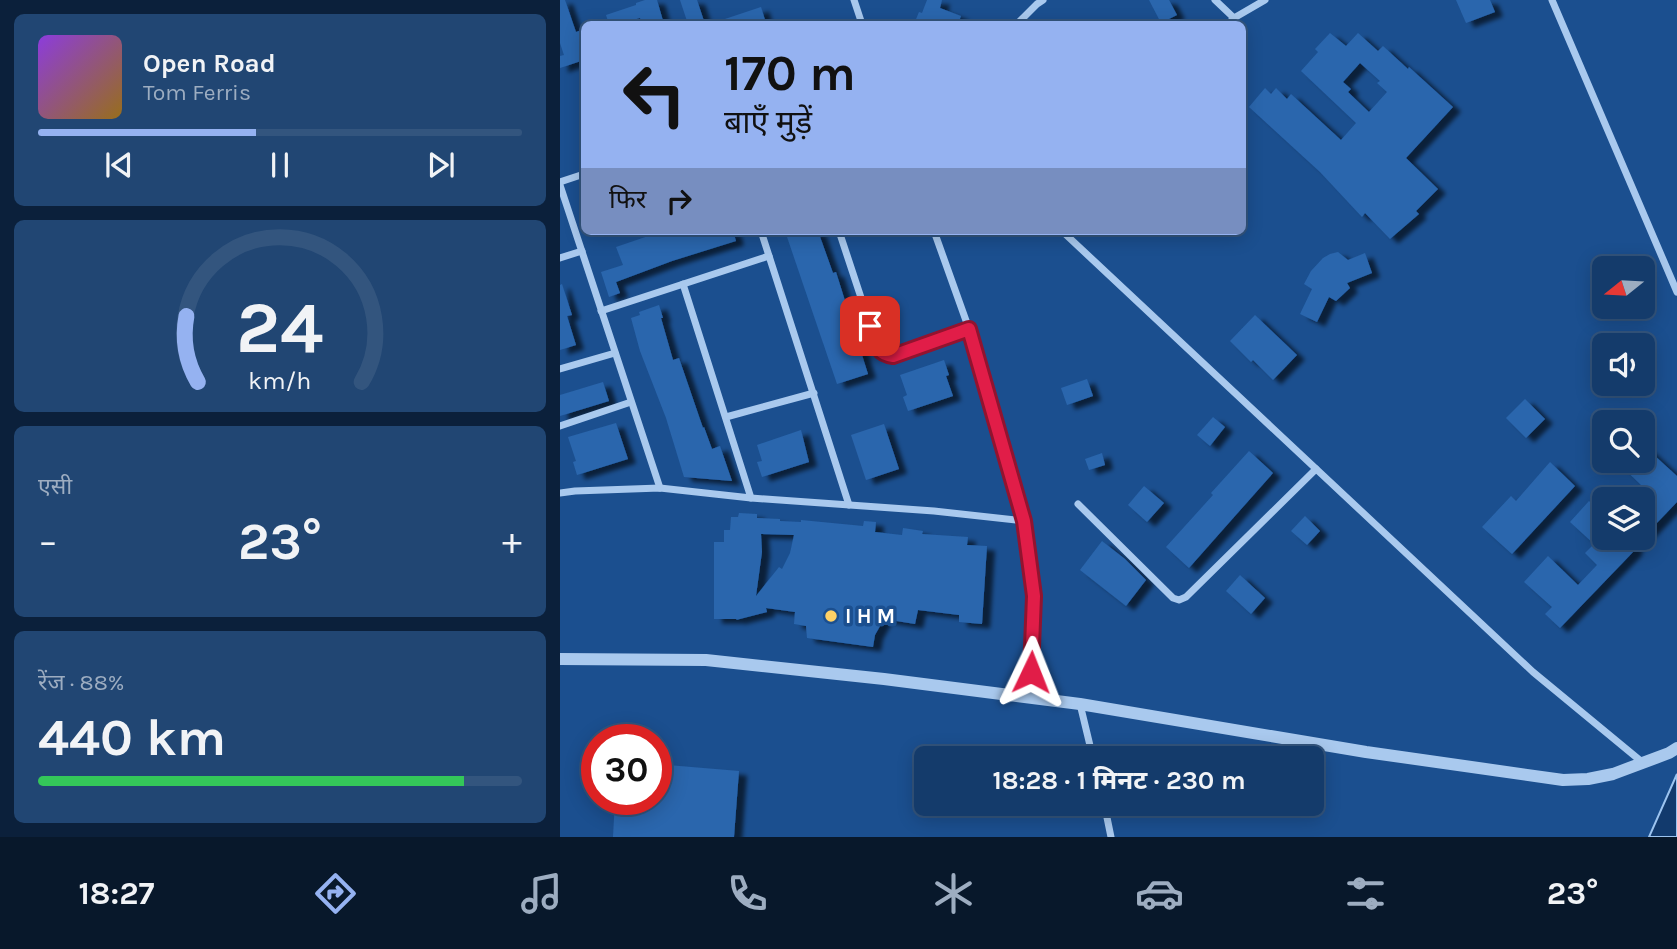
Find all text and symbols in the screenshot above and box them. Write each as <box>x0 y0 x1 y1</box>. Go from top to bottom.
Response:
text: 170 m <box>724 45 856 102</box>
text: Open Road <box>143 48 276 79</box>
icon: left <box>609 49 700 140</box>
text: Tom Ferris <box>143 79 251 106</box>
text: बाएँ मुड़ें <box>724 104 812 141</box>
icon: previous <box>100 146 138 184</box>
icon: pause <box>261 146 299 184</box>
icon: next <box>422 146 460 184</box>
icon: right <box>660 182 698 220</box>
text: फिर <box>609 184 646 215</box>
north arrow <box>1592 256 1656 318</box>
map controls <box>1592 256 1655 550</box>
text: 24 <box>236 285 324 370</box>
pin <box>840 296 900 356</box>
icon: arrive <box>851 307 889 345</box>
button: sound <box>1592 333 1655 396</box>
text: km/h <box>248 365 312 394</box>
button: search <box>1592 410 1655 473</box>
text: एसी <box>38 473 72 500</box>
button: layers <box>1592 487 1655 550</box>
text: 23° <box>238 511 322 572</box>
text: − <box>38 519 58 564</box>
text: + <box>502 519 522 564</box>
place label: I H M <box>845 604 895 628</box>
marker: I H M <box>823 608 839 624</box>
position arrow <box>994 635 1068 709</box>
text: रेंज · 88% <box>38 669 124 696</box>
text: 440 km <box>38 707 226 768</box>
speed limit sign: 30 <box>581 724 672 815</box>
text: 18:28 · 1 मिनट · 230 m <box>992 765 1246 796</box>
icon: directions <box>311 869 360 918</box>
icon: music <box>517 869 566 918</box>
icon: phone <box>723 869 772 918</box>
icon: climate <box>929 869 978 918</box>
icon: car <box>1135 869 1184 918</box>
icon: filters <box>1341 869 1390 918</box>
text: 18:27 <box>78 875 154 912</box>
text: 23° <box>1547 875 1599 912</box>

